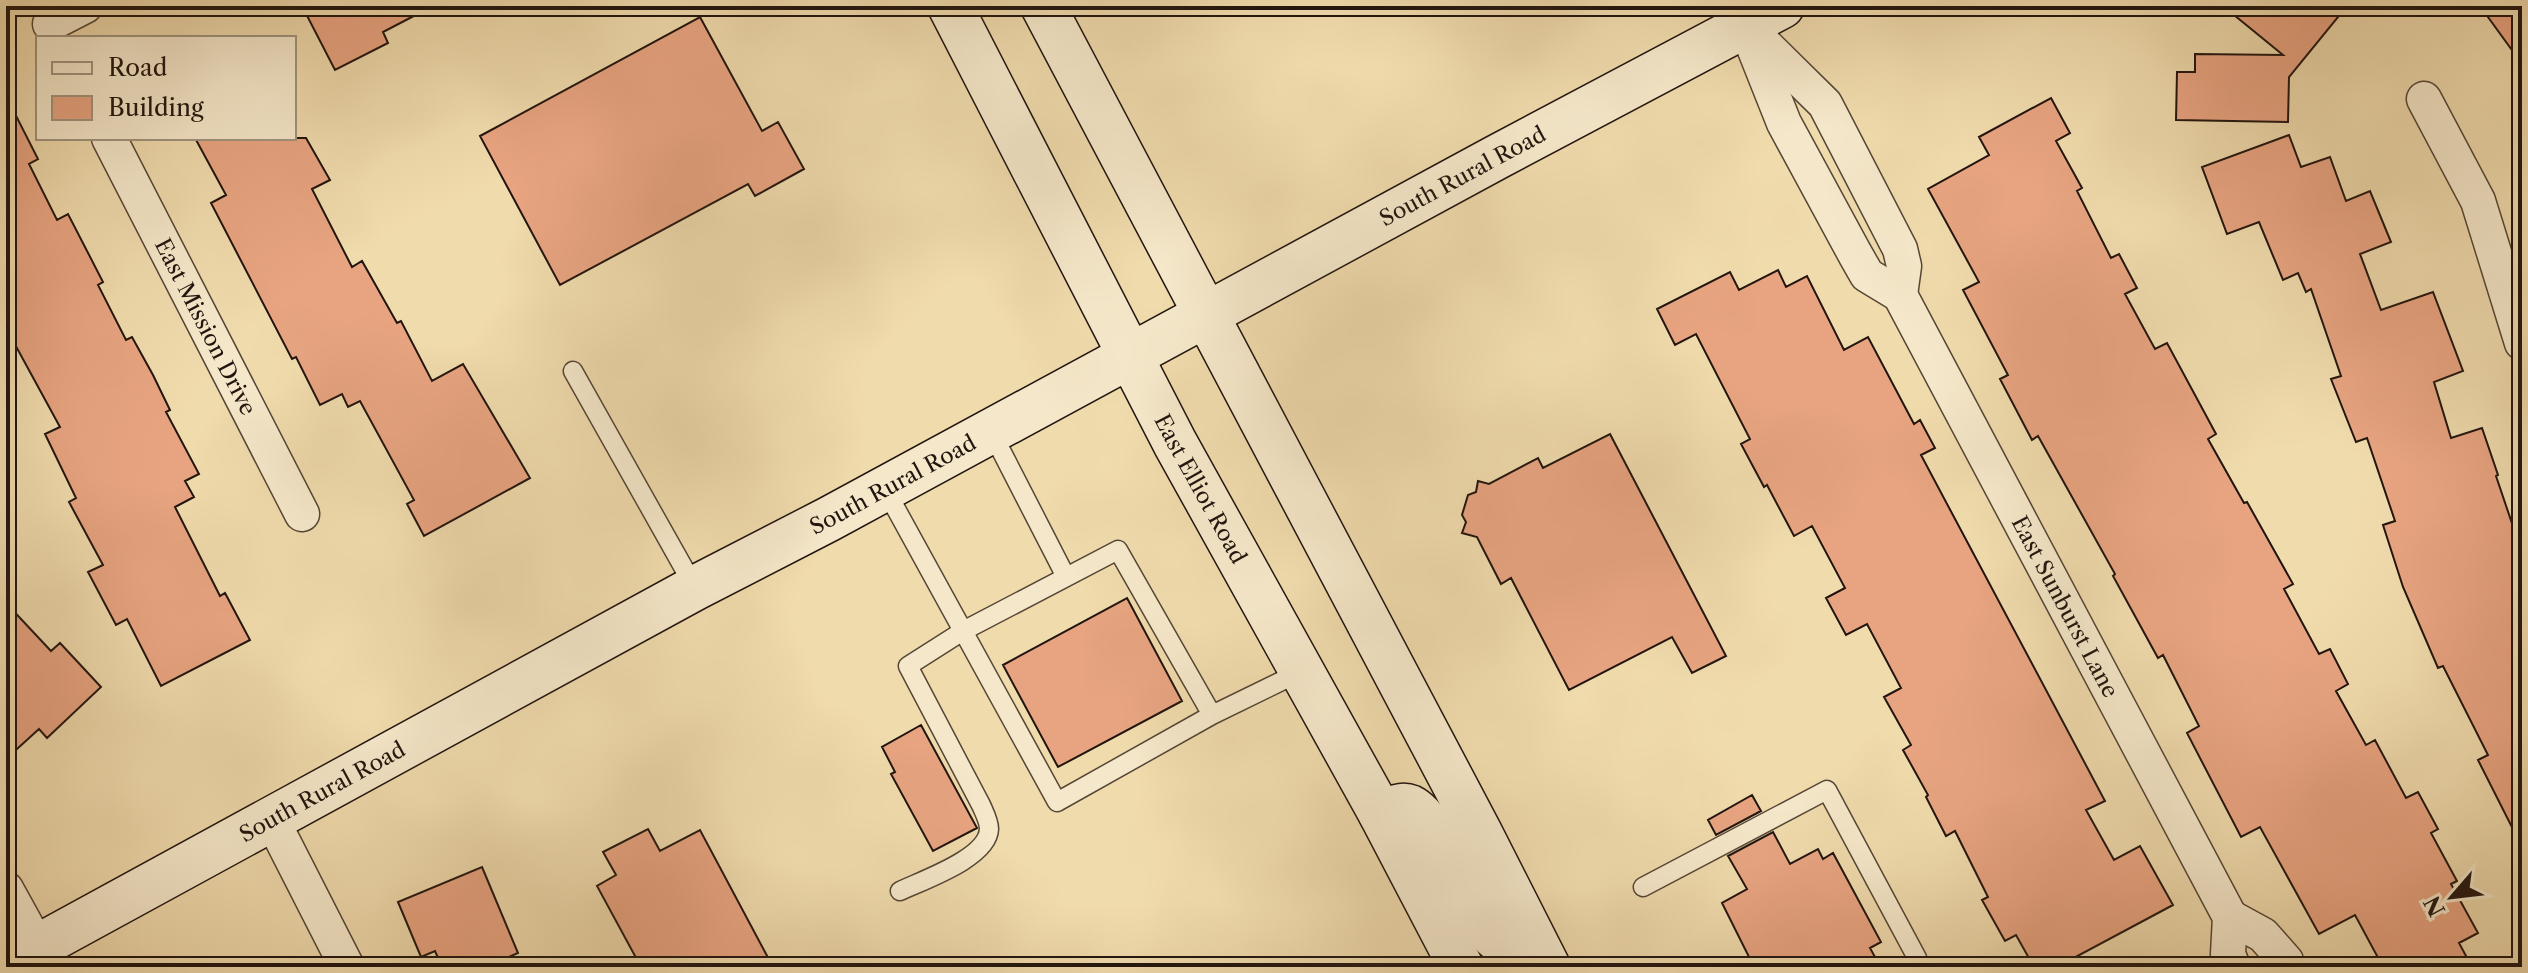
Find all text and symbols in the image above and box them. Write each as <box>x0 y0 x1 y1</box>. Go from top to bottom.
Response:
legend <box>36 36 296 140</box>
text: Road <box>108 53 168 82</box>
text: Building <box>108 93 204 122</box>
street label: South Rural Road <box>1375 120 1550 232</box>
street label: East Mission Drive <box>149 234 262 420</box>
street label: East Elliot Road <box>1149 409 1253 568</box>
street label: South Rural Road <box>805 429 980 540</box>
street label: East Sunburst Lane <box>2006 511 2125 702</box>
street label: South Rural Road <box>234 735 410 848</box>
north arrow <box>2412 857 2492 937</box>
text: N <box>2418 891 2451 921</box>

